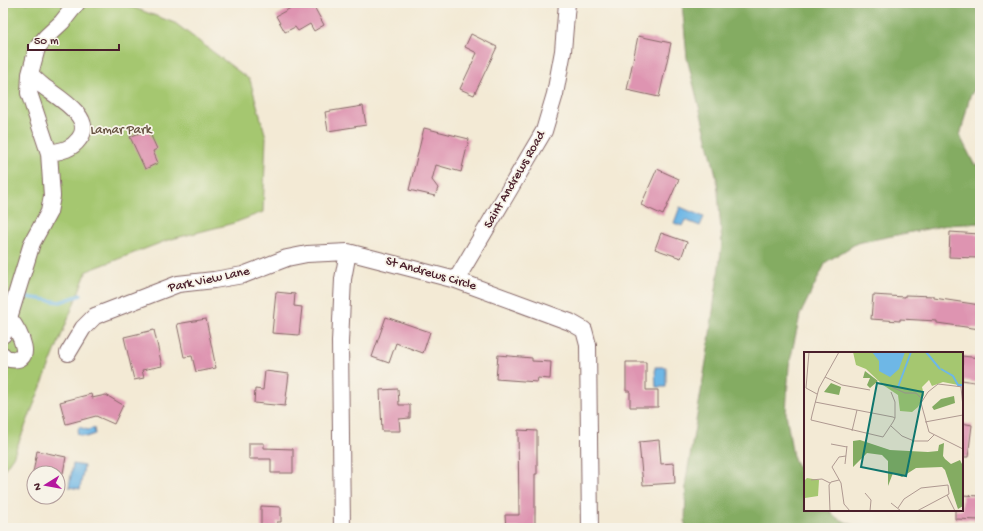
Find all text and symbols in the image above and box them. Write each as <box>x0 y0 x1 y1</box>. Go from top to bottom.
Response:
scale bar <box>28 26 119 52</box>
text: 50 m <box>34 35 59 49</box>
park label: Lamar Park <box>91 123 153 138</box>
street label: Saint Andrews Road <box>481 128 550 231</box>
street label: St Andrews Circle <box>384 254 478 294</box>
street label: Park View Lane <box>166 264 251 296</box>
inset map <box>804 352 963 511</box>
north arrow <box>26 465 66 505</box>
text: N <box>32 482 45 491</box>

